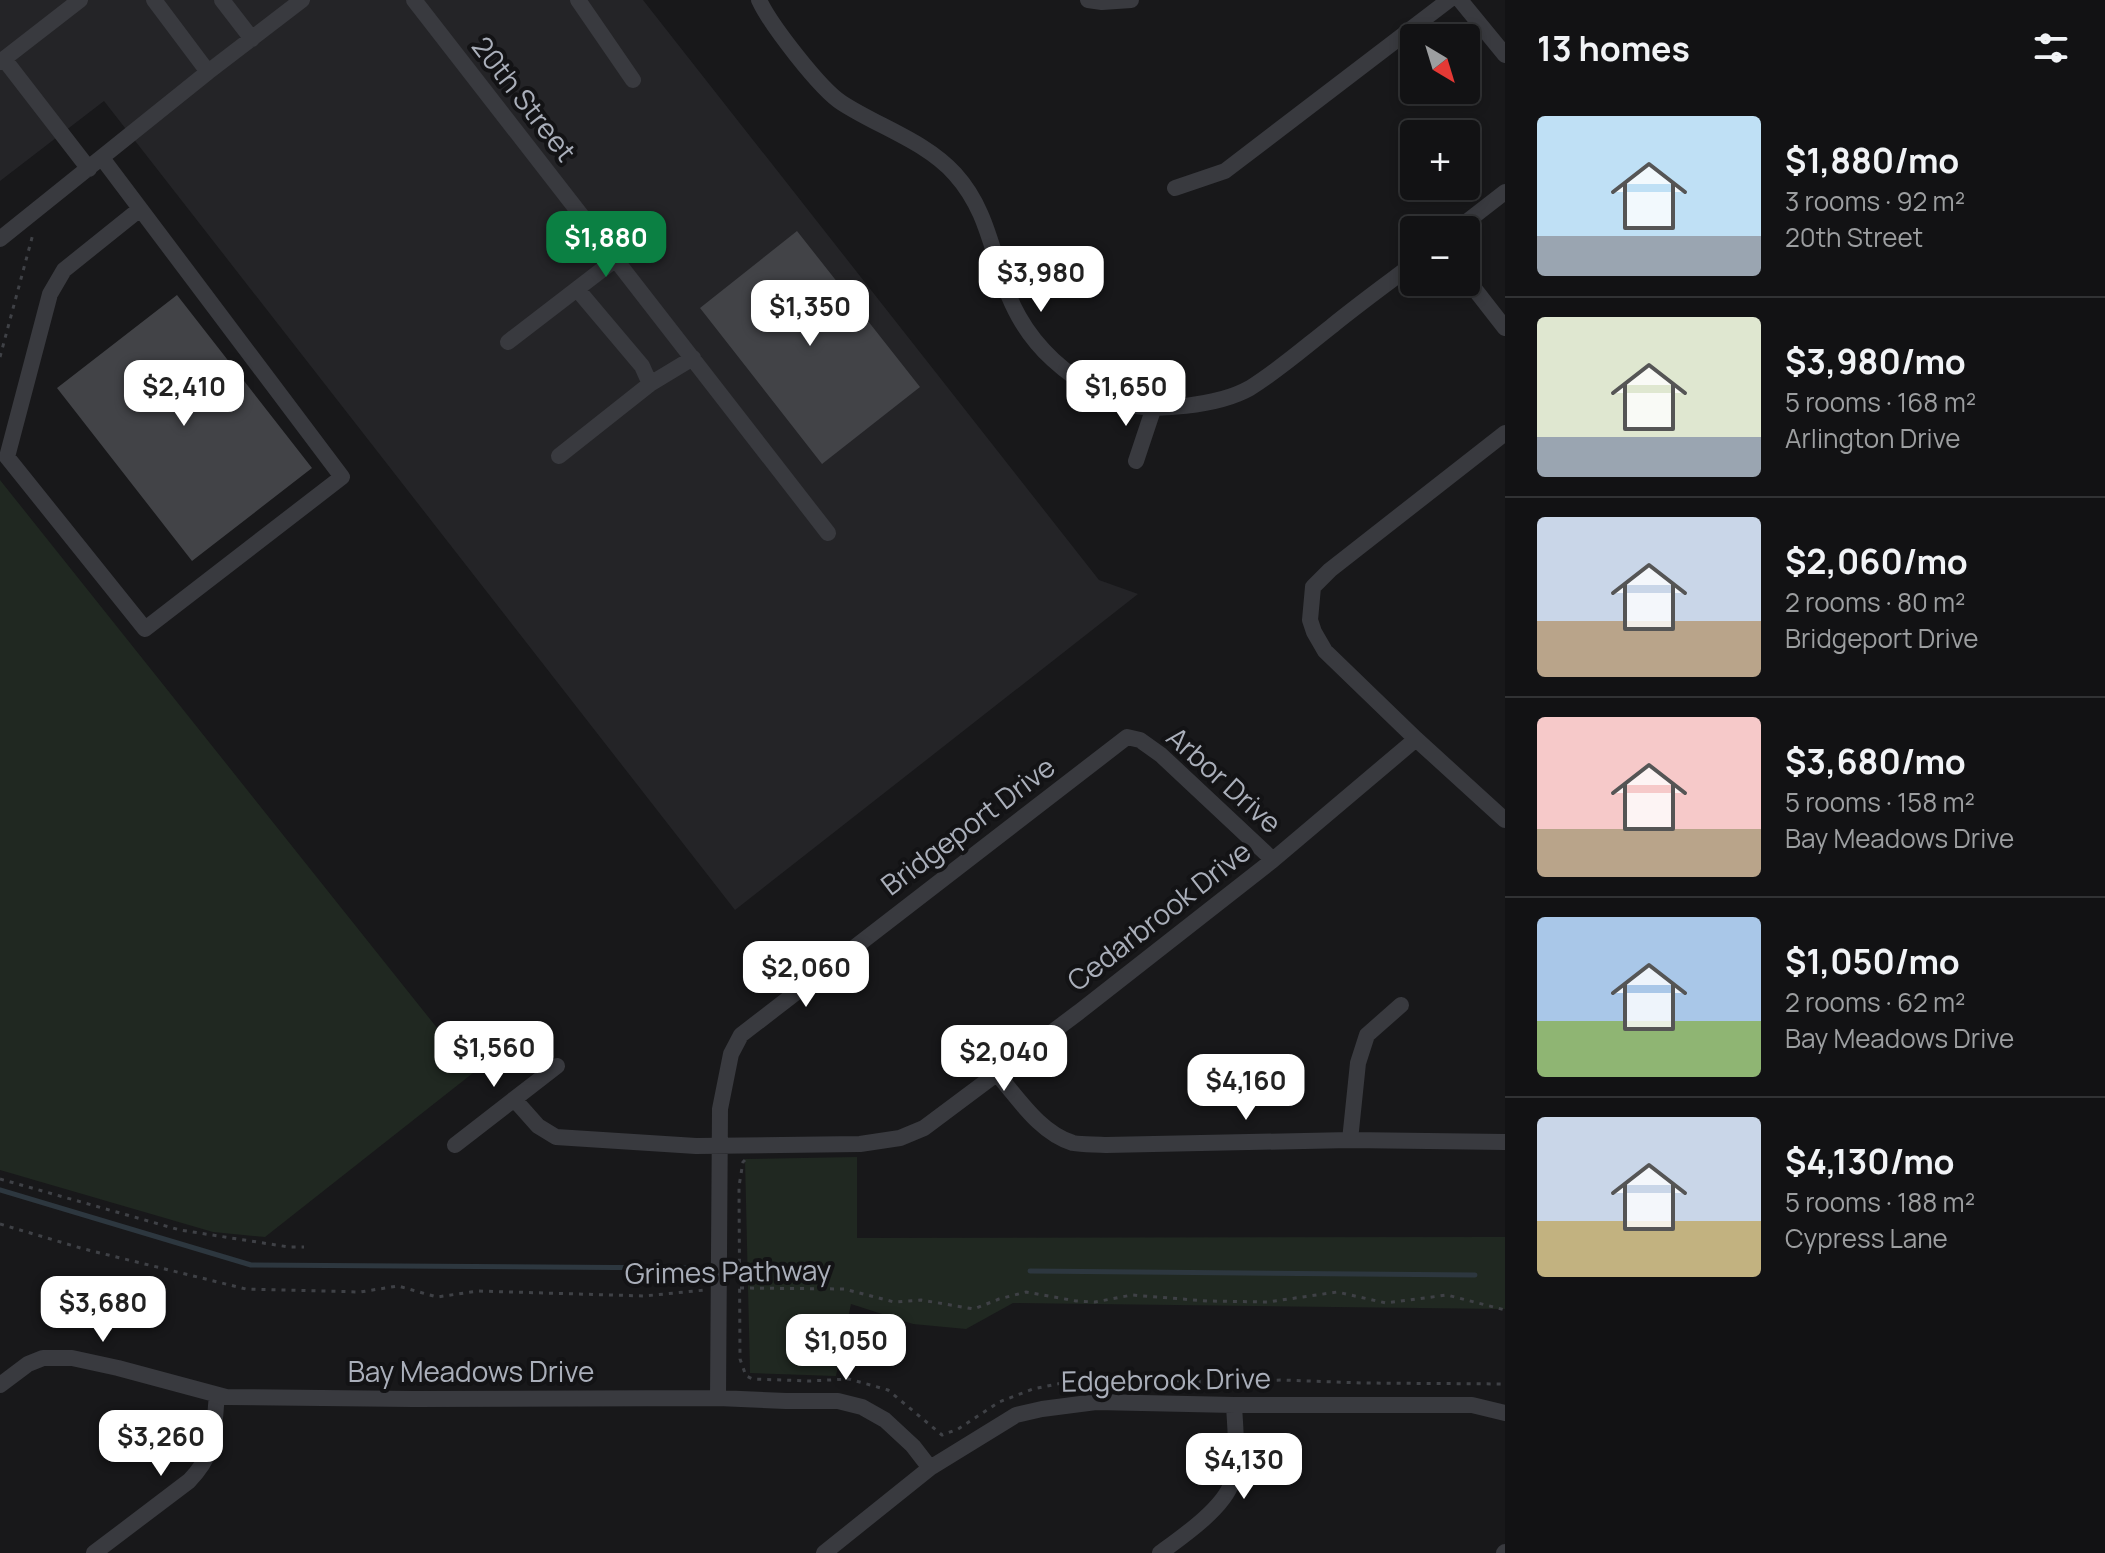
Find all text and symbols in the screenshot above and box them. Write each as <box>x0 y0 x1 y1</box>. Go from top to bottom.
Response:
north arrow <box>1400 24 1480 104</box>
map controls <box>1400 24 1480 296</box>
text: 13 homes <box>1537 25 1690 71</box>
icon: filters <box>2029 26 2073 70</box>
street label: 20th Street <box>464 28 586 169</box>
button: + <box>1400 120 1480 200</box>
text: $1,880/mo <box>1785 137 1959 183</box>
icon: home <box>1601 148 1697 244</box>
text: 3 rooms · 92 m² <box>1785 183 1965 219</box>
pin: $1,880 <box>541 211 671 279</box>
button: − <box>1400 216 1480 296</box>
text: $1,880 <box>564 219 648 255</box>
text: 20th Street <box>1785 219 1923 255</box>
pin: $3,980 <box>976 246 1106 314</box>
text: $3,980 <box>997 254 1085 290</box>
pin: $1,350 <box>745 280 875 348</box>
text: $1,350 <box>769 288 851 324</box>
text: $3,980/mo <box>1785 338 1966 384</box>
icon: home <box>1601 349 1697 445</box>
pin: $2,410 <box>119 360 249 428</box>
pin: $1,650 <box>1061 360 1191 428</box>
text: $2,410 <box>142 368 226 404</box>
text: $1,650 <box>1084 368 1168 404</box>
text: 5 rooms · 168 m² <box>1785 384 1976 420</box>
text: Arlington Drive <box>1785 420 1961 456</box>
text: $2,060/mo <box>1785 538 1968 584</box>
icon: home <box>1601 549 1697 645</box>
text: 2 rooms · 80 m² <box>1785 584 1965 620</box>
text: Bridgeport Drive <box>1785 620 1979 656</box>
street label: Arbor Drive <box>1159 718 1290 841</box>
text: $3,680/mo <box>1785 738 1966 784</box>
street label: Bridgeport Drive <box>873 747 1062 903</box>
icon: home <box>1601 749 1697 845</box>
text: 5 rooms · 158 m² <box>1785 784 1975 820</box>
text: Bay Meadows Drive <box>1785 820 2014 856</box>
street label: Cedarbrook Drive <box>1059 832 1258 999</box>
text: $1,050/mo <box>1785 938 1960 984</box>
pin: $2,060 <box>741 941 871 1009</box>
text: $2,060 <box>761 949 851 985</box>
icon: home <box>1601 949 1697 1045</box>
text: 2 rooms · 62 m² <box>1785 984 1965 1020</box>
text: Bay Meadows Drive <box>1785 1020 2014 1056</box>
pin: $1,560 <box>429 1021 559 1089</box>
pin: $2,040 <box>939 1025 1069 1093</box>
text: $1,560 <box>452 1029 536 1065</box>
text: $2,040 <box>959 1033 1049 1069</box>
pin: $4,160 <box>1181 1054 1311 1122</box>
text: $4,160 <box>1205 1062 1287 1098</box>
text: $4,130/mo <box>1785 1138 1955 1184</box>
icon: home <box>1601 1149 1697 1245</box>
text: 5 rooms · 188 m² <box>1785 1184 1975 1220</box>
text: Cypress Lane <box>1785 1220 1948 1256</box>
street label: Grimes Pathway <box>624 1250 832 1292</box>
pin: $3,680 <box>38 1276 168 1344</box>
text: $3,680 <box>59 1284 147 1320</box>
pin: $1,050 <box>781 1314 911 1382</box>
text: $1,050 <box>804 1322 888 1358</box>
street label: Bay Meadows Drive <box>348 1352 594 1390</box>
street label: Edgebrook Drive <box>1061 1358 1271 1400</box>
pin: $3,260 <box>96 1410 226 1478</box>
text: $3,260 <box>117 1418 205 1454</box>
pin: $4,130 <box>1179 1433 1309 1501</box>
text: $4,130 <box>1204 1441 1284 1477</box>

